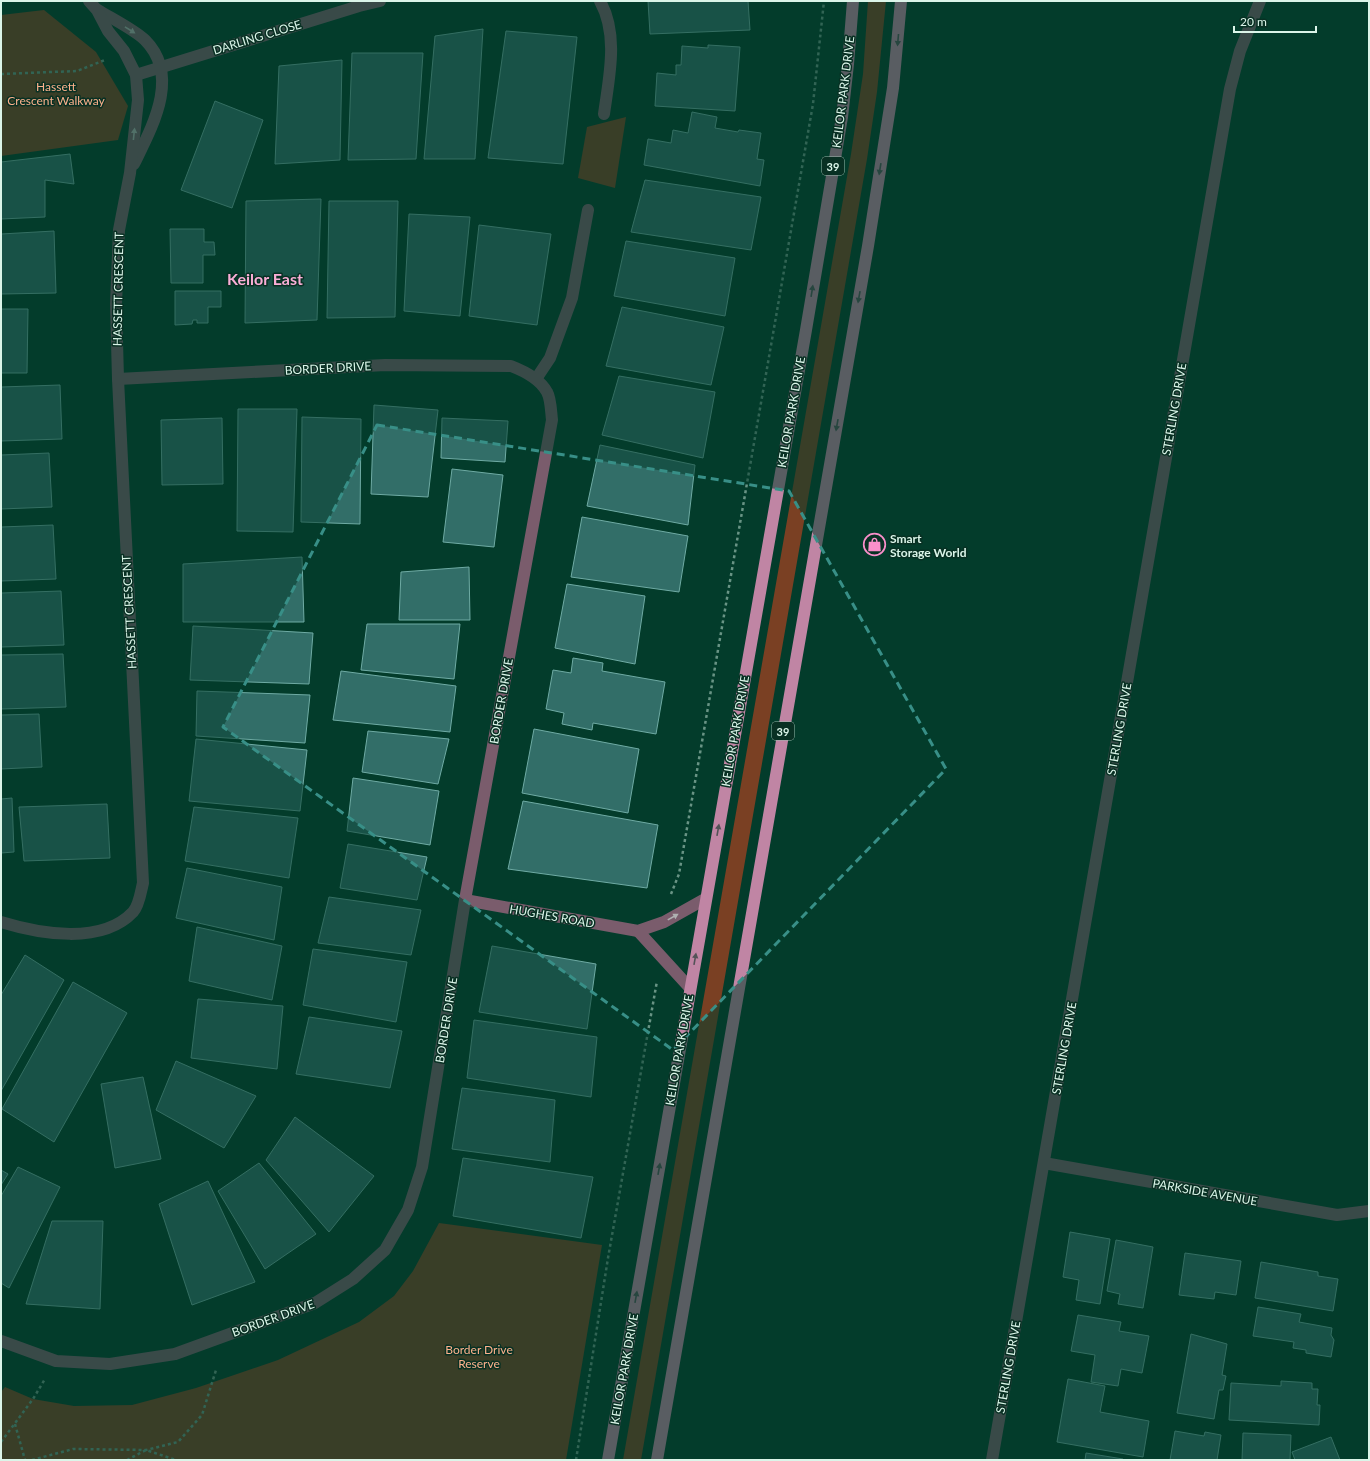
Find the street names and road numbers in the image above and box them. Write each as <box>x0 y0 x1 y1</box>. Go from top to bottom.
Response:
street label: DARLING CLOSE <box>211 16 303 58</box>
street label: KEILOR PARK DRIVE <box>829 35 857 149</box>
road number: 39 <box>822 157 844 175</box>
street label: HASSETT CRESCENT <box>110 232 126 346</box>
street label: KEILOR PARK DRIVE <box>774 355 808 469</box>
street label: BORDER DRIVE <box>284 358 372 378</box>
street label: STERLING DRIVE <box>1158 362 1190 456</box>
street label: HASSETT CRESCENT <box>119 555 139 669</box>
street label: BORDER DRIVE <box>486 657 516 745</box>
street label: KEILOR PARK DRIVE <box>718 674 752 788</box>
street label: STERLING DRIVE <box>1103 682 1135 776</box>
road number: 39 <box>772 722 794 740</box>
street label: HUGHES ROAD <box>508 901 596 931</box>
street label: BORDER DRIVE <box>432 976 460 1064</box>
street label: KEILOR PARK DRIVE <box>662 993 696 1107</box>
street label: STERLING DRIVE <box>1048 1001 1080 1095</box>
street label: PARKSIDE AVENUE <box>1151 1175 1259 1209</box>
street label: BORDER DRIVE <box>230 1296 316 1340</box>
street label: KEILOR PARK DRIVE <box>607 1312 641 1426</box>
street label: STERLING DRIVE <box>992 1320 1024 1414</box>

